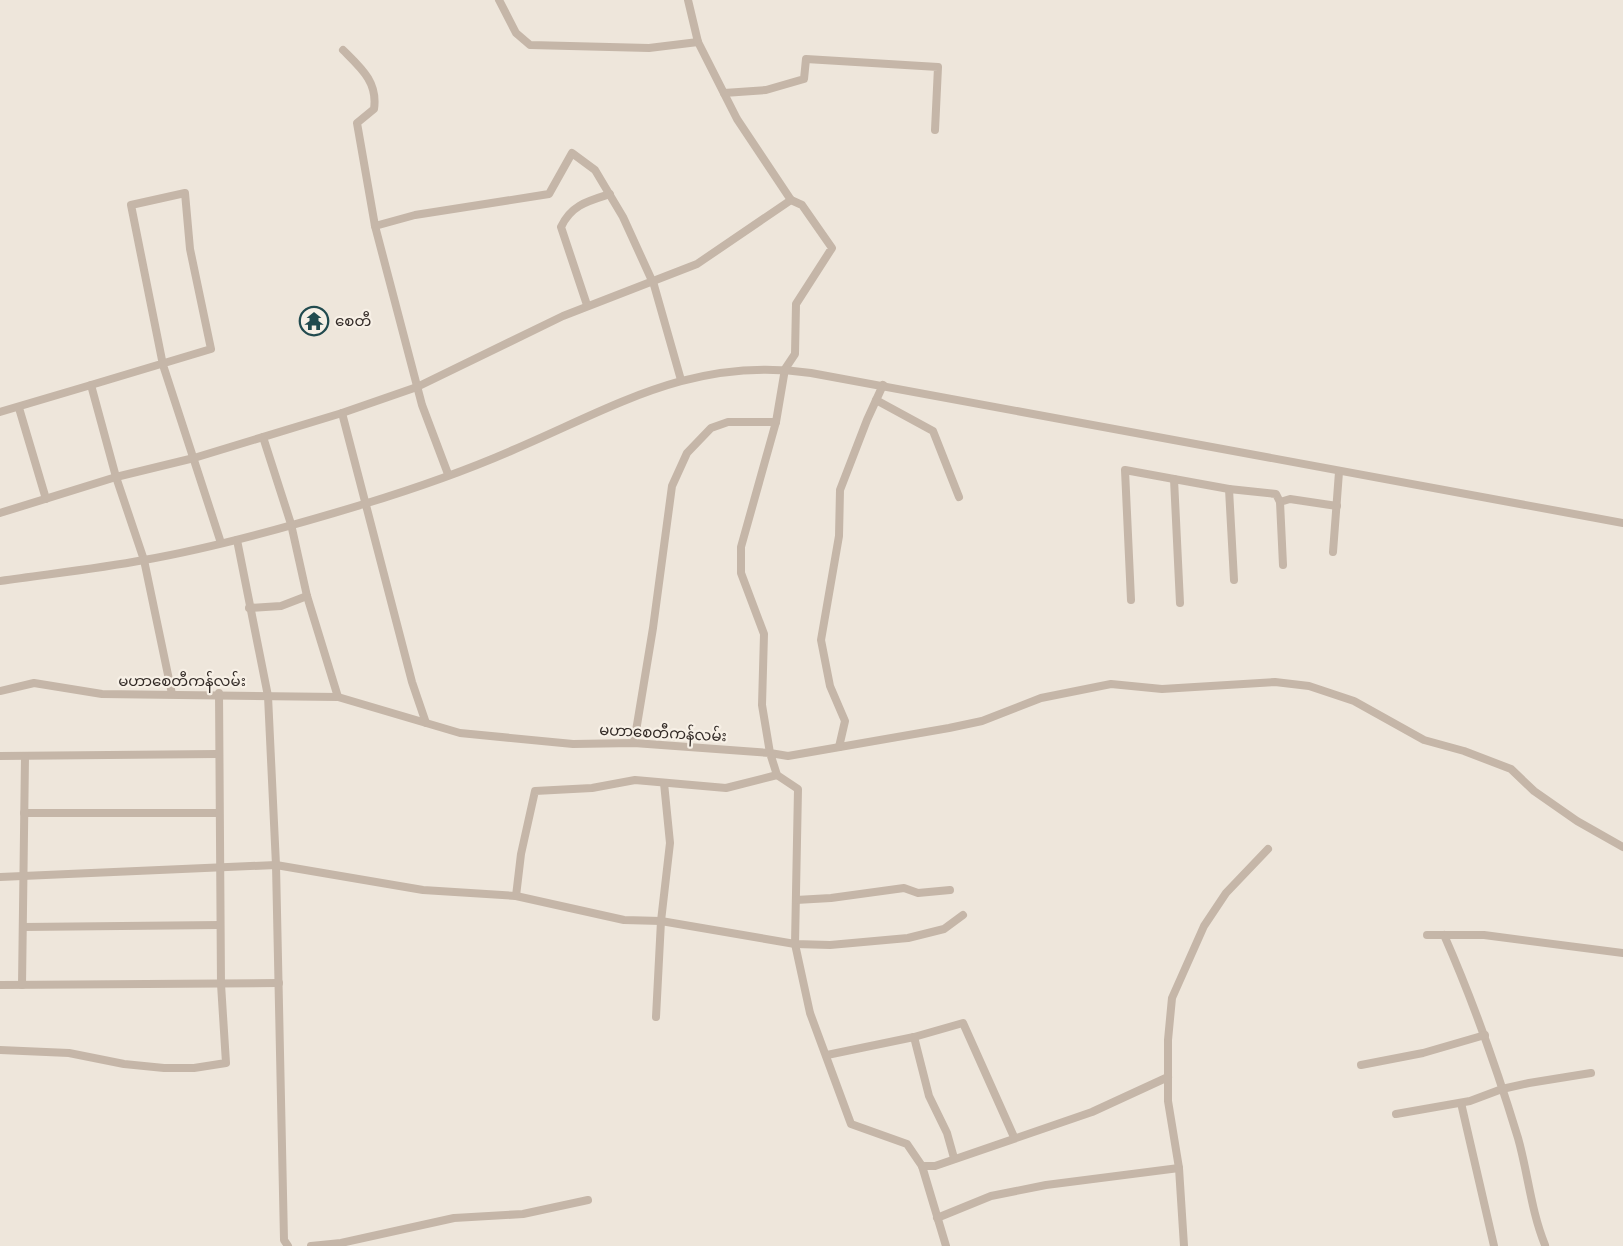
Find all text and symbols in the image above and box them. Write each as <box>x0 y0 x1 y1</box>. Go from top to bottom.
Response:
temple icon: စေတီ <box>298 305 330 337</box>
place label: စေတီ <box>335 311 371 330</box>
street label: မဟာစေတီကန်လမ်း <box>118 671 246 693</box>
street label: မဟာစေတီကန်လမ်း <box>599 720 727 748</box>

